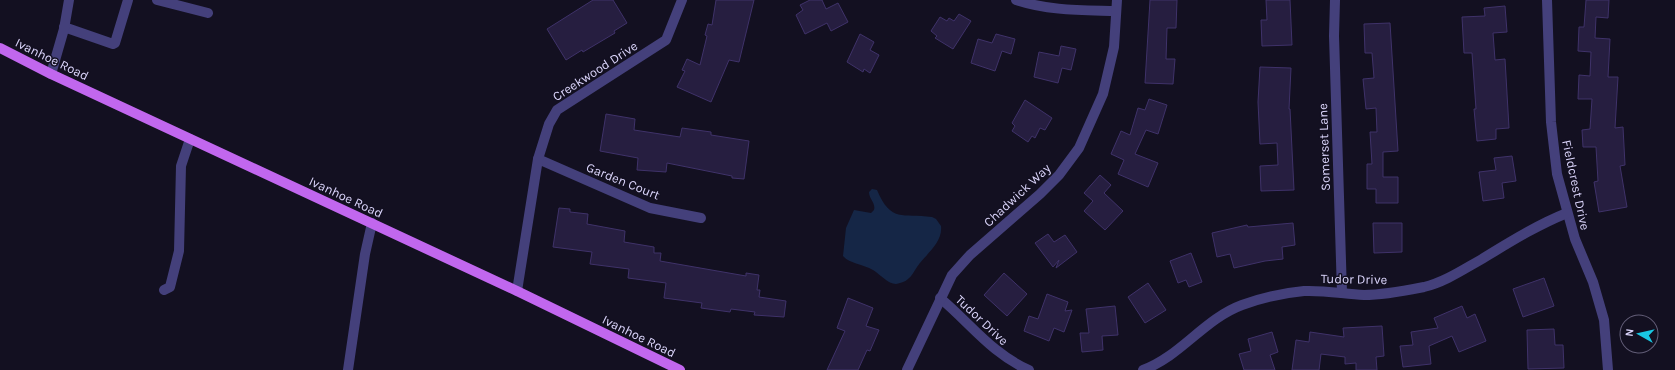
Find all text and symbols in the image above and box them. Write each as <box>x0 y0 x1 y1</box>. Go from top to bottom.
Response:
street label: Ivanhoe Road <box>13 35 91 83</box>
street label: Creekwood Drive <box>550 38 641 104</box>
street label: Somerset Lane <box>1315 103 1333 191</box>
street label: Fieldcrest Drive <box>1559 138 1593 232</box>
street label: Garden Court <box>584 159 662 203</box>
street label: Chadwick Way <box>981 160 1053 230</box>
street label: Ivanhoe Road <box>307 173 385 221</box>
street label: Tudor Drive <box>1321 271 1388 287</box>
street label: Tudor Drive <box>953 292 1012 348</box>
street label: Ivanhoe Road <box>600 312 678 360</box>
north arrow <box>1619 314 1659 354</box>
text: N <box>1623 328 1637 337</box>

